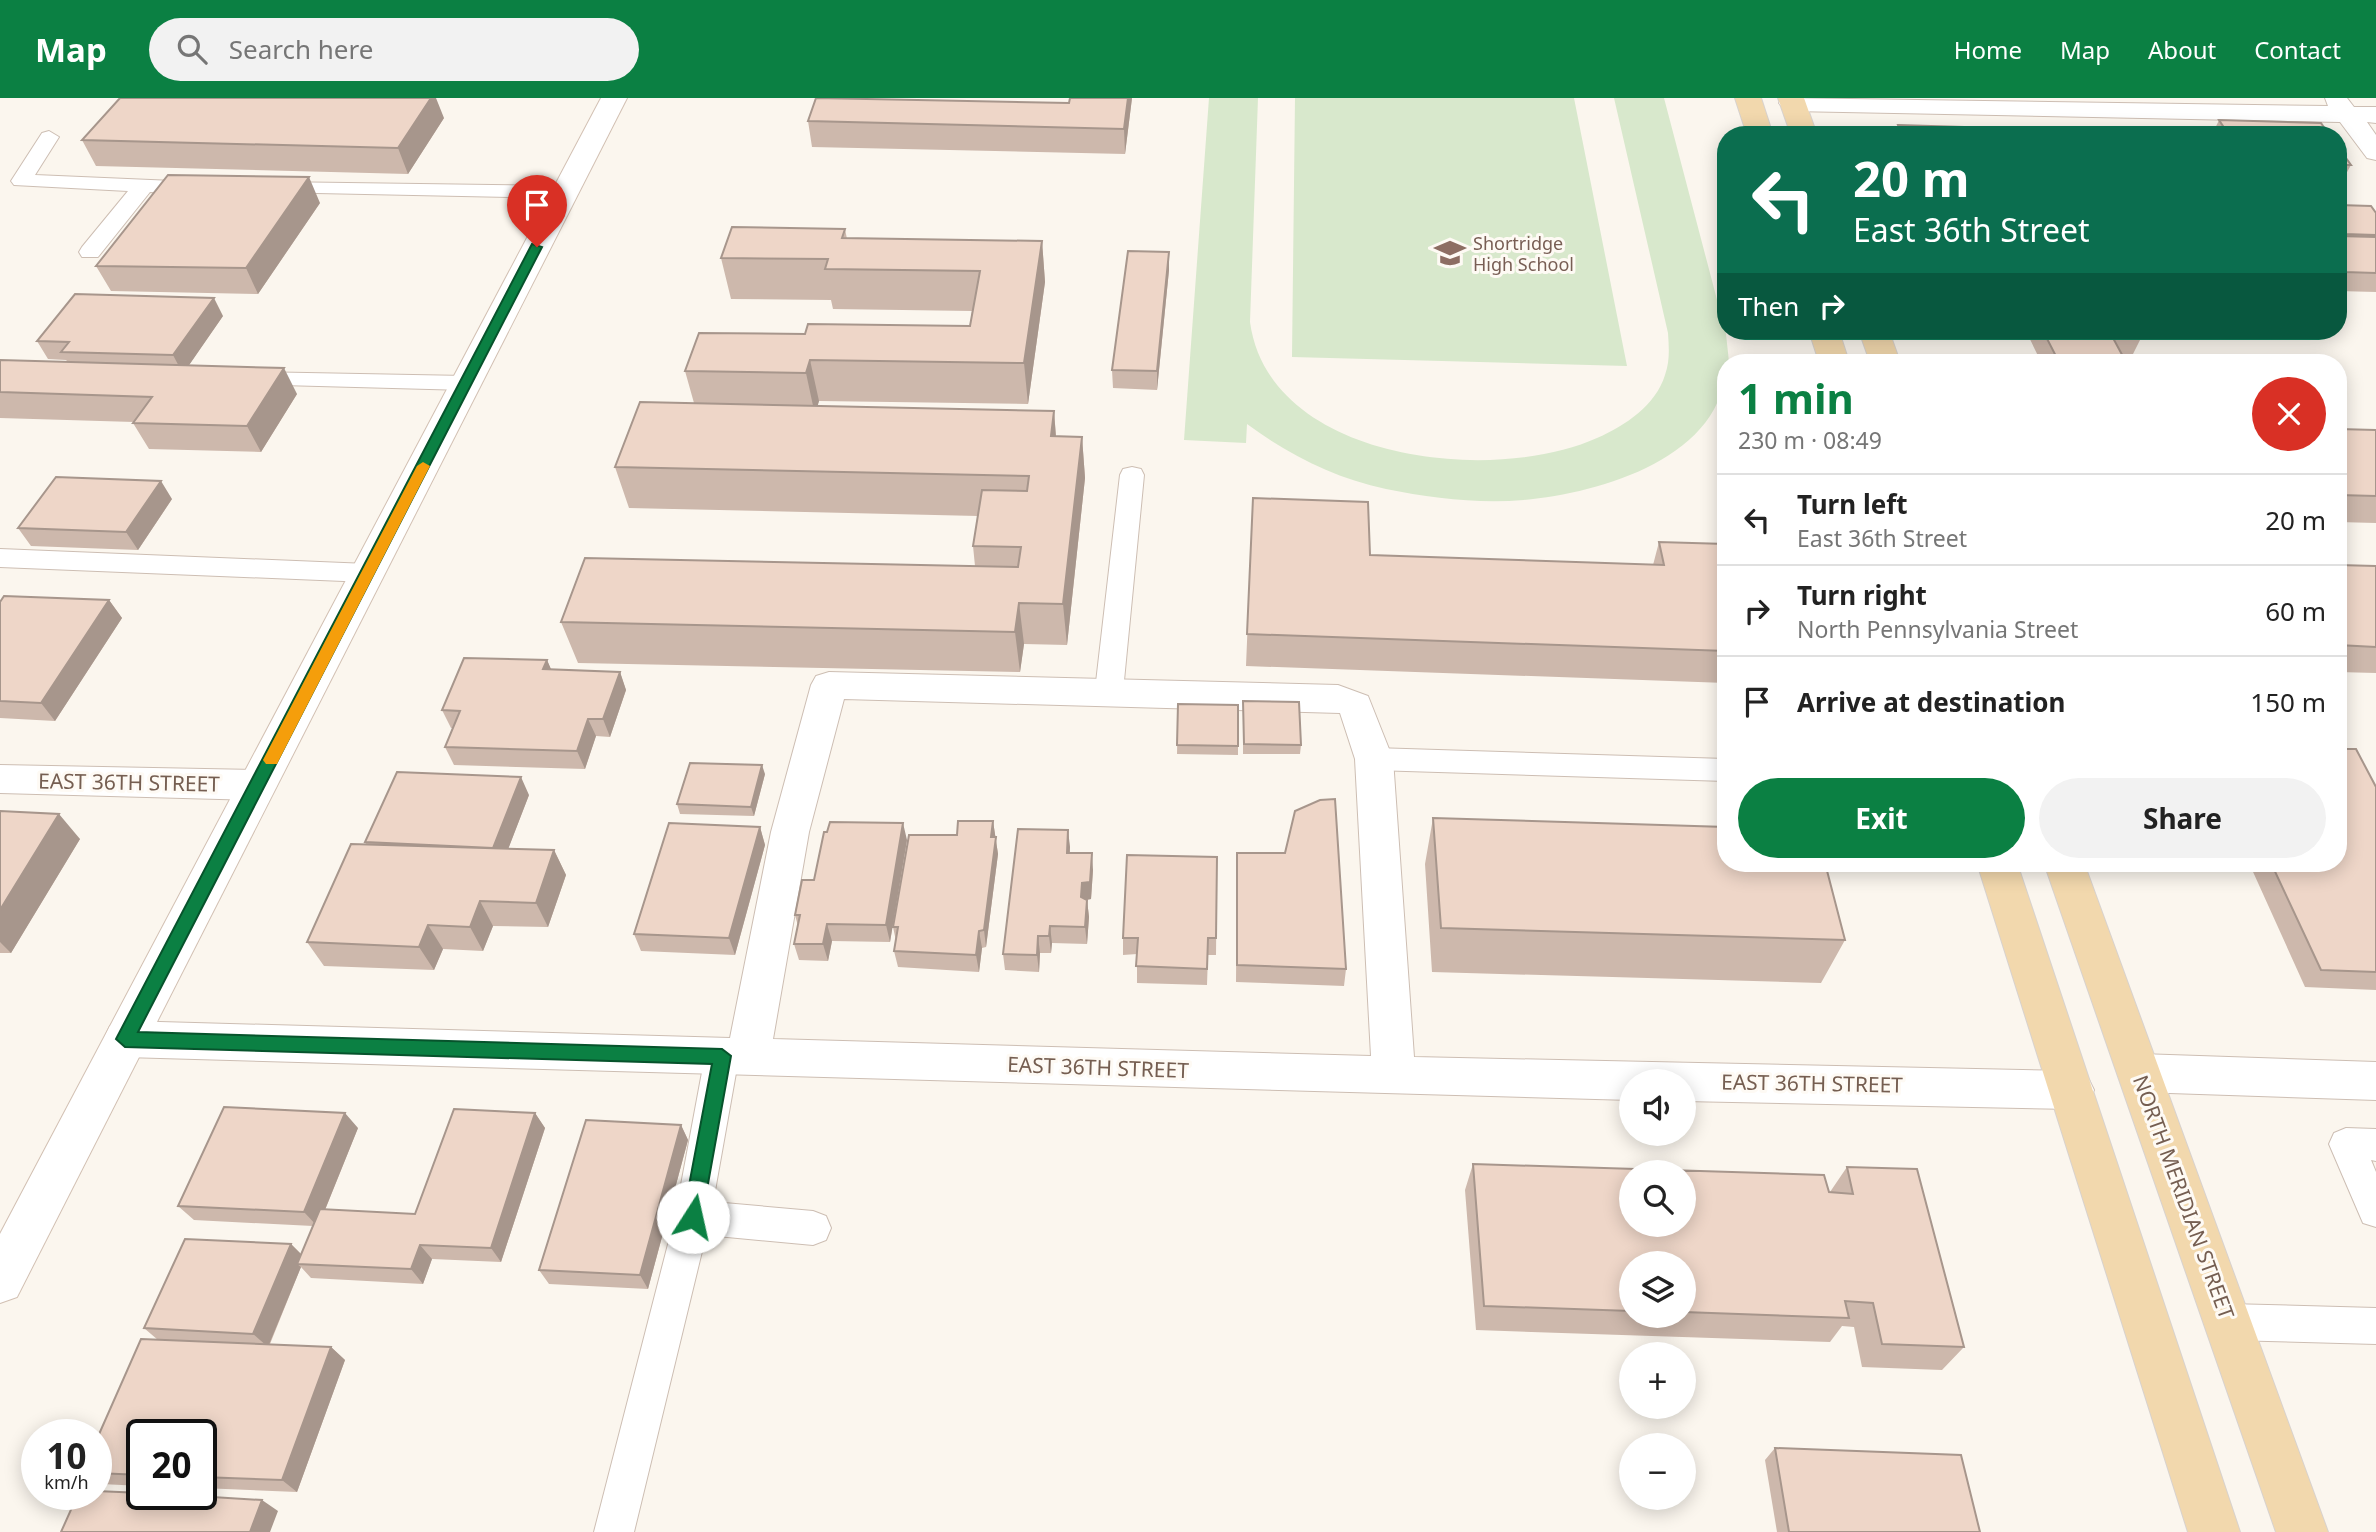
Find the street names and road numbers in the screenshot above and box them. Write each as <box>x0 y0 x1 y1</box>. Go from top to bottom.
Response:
street label: EAST 36TH STREET <box>38 766 220 798</box>
street label: EAST 36TH STREET <box>1007 1050 1190 1084</box>
street label: EAST 36TH STREET <box>1721 1067 1903 1099</box>
street label: NORTH MERIDIAN STREET <box>2127 1071 2241 1323</box>

